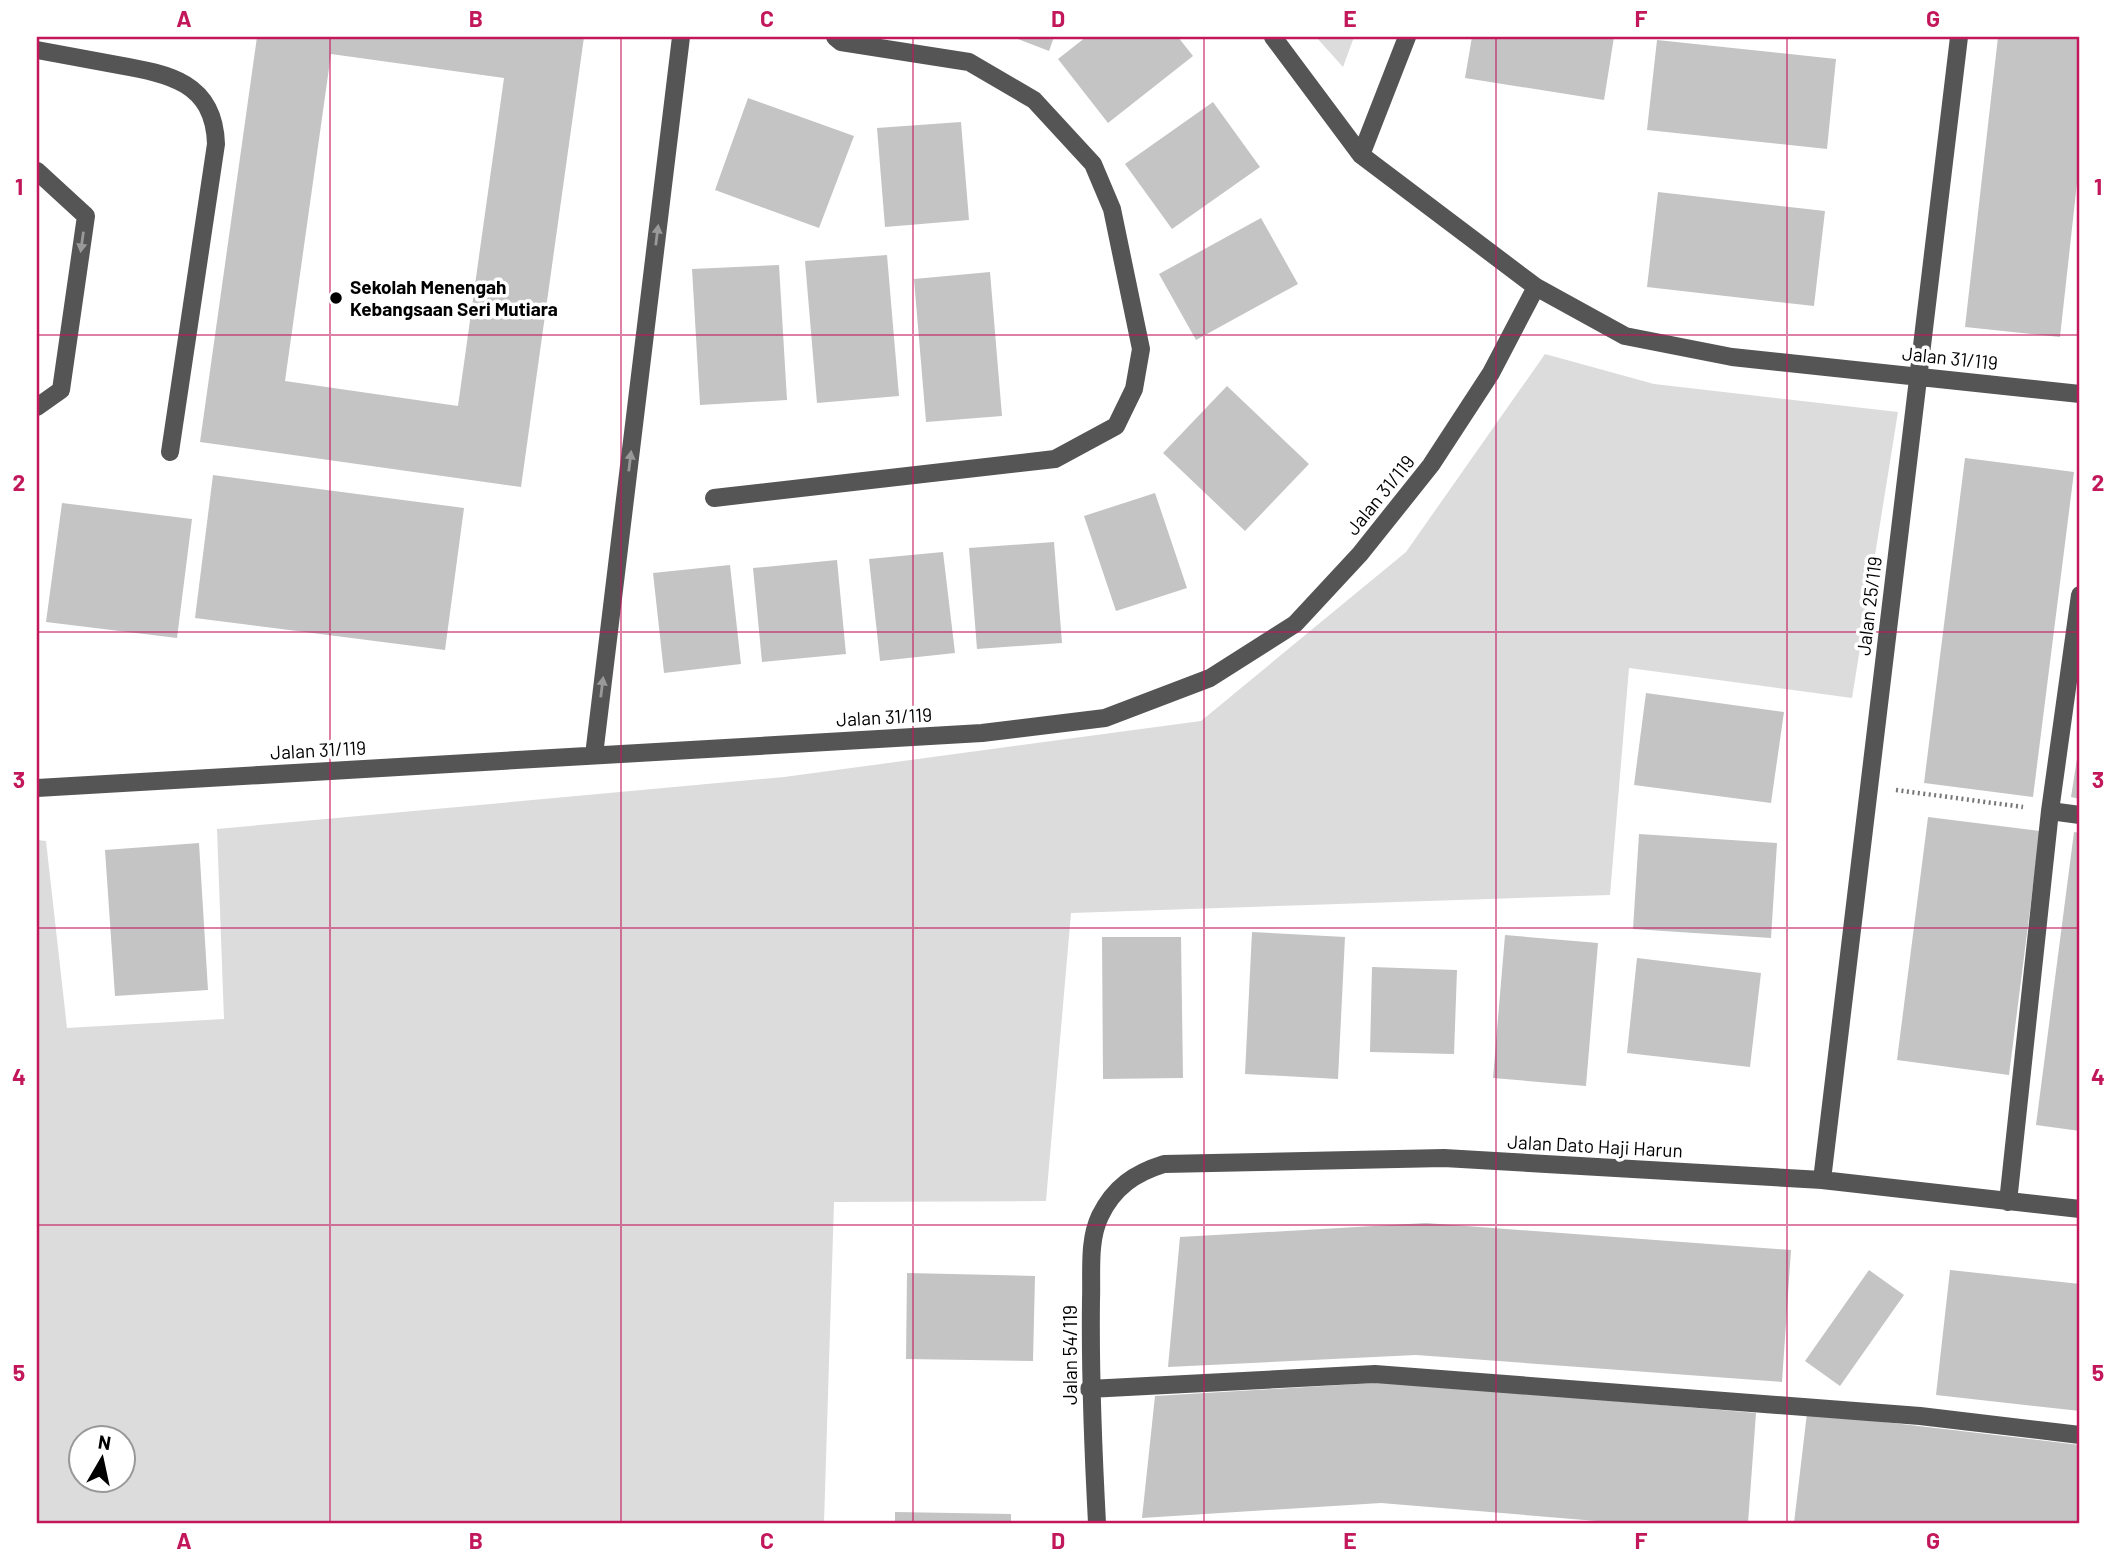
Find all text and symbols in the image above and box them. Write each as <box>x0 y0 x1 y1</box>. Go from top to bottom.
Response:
text: A <box>176 4 192 32</box>
text: B <box>469 4 483 32</box>
text: C <box>760 4 774 32</box>
text: D <box>1051 4 1065 32</box>
text: E <box>1343 4 1357 32</box>
text: F <box>1635 4 1648 32</box>
text: G <box>1926 4 1940 32</box>
text: 1 <box>15 172 23 200</box>
text: 1 <box>2094 172 2102 200</box>
one-way arrow <box>652 224 663 246</box>
one-way arrow <box>77 231 88 253</box>
place label: Sekolah Menengah Kebangsaan Seri Mutiara <box>350 275 558 320</box>
marker: Sekolah Menengah Kebangsaan Seri Mutiara <box>328 290 344 306</box>
street label: Jalan 31/119 <box>1901 341 1999 374</box>
one-way arrow <box>624 450 635 472</box>
street label: Jalan 31/119 <box>1340 450 1419 539</box>
text: 2 <box>13 468 25 496</box>
text: 2 <box>2092 468 2104 496</box>
street label: Jalan 25/119 <box>1851 555 1886 657</box>
one-way arrow <box>597 676 608 698</box>
street label: Jalan 31/119 <box>835 703 932 730</box>
street label: Jalan 31/119 <box>269 736 366 763</box>
text: 3 <box>13 765 25 793</box>
text: 3 <box>2092 765 2104 793</box>
text: 4 <box>12 1062 26 1090</box>
text: 4 <box>2091 1062 2105 1090</box>
street label: Jalan Dato Haji Harun <box>1507 1129 1683 1162</box>
street label: Jalan 54/119 <box>1058 1305 1081 1405</box>
text: 5 <box>13 1358 25 1386</box>
text: 5 <box>2092 1358 2104 1386</box>
north arrow <box>66 1424 136 1494</box>
text: N <box>97 1429 113 1454</box>
text: A <box>176 1526 192 1554</box>
text: B <box>469 1526 483 1554</box>
text: C <box>760 1526 774 1554</box>
text: D <box>1051 1526 1065 1554</box>
text: E <box>1343 1526 1357 1554</box>
text: F <box>1635 1526 1648 1554</box>
text: G <box>1926 1526 1940 1554</box>

